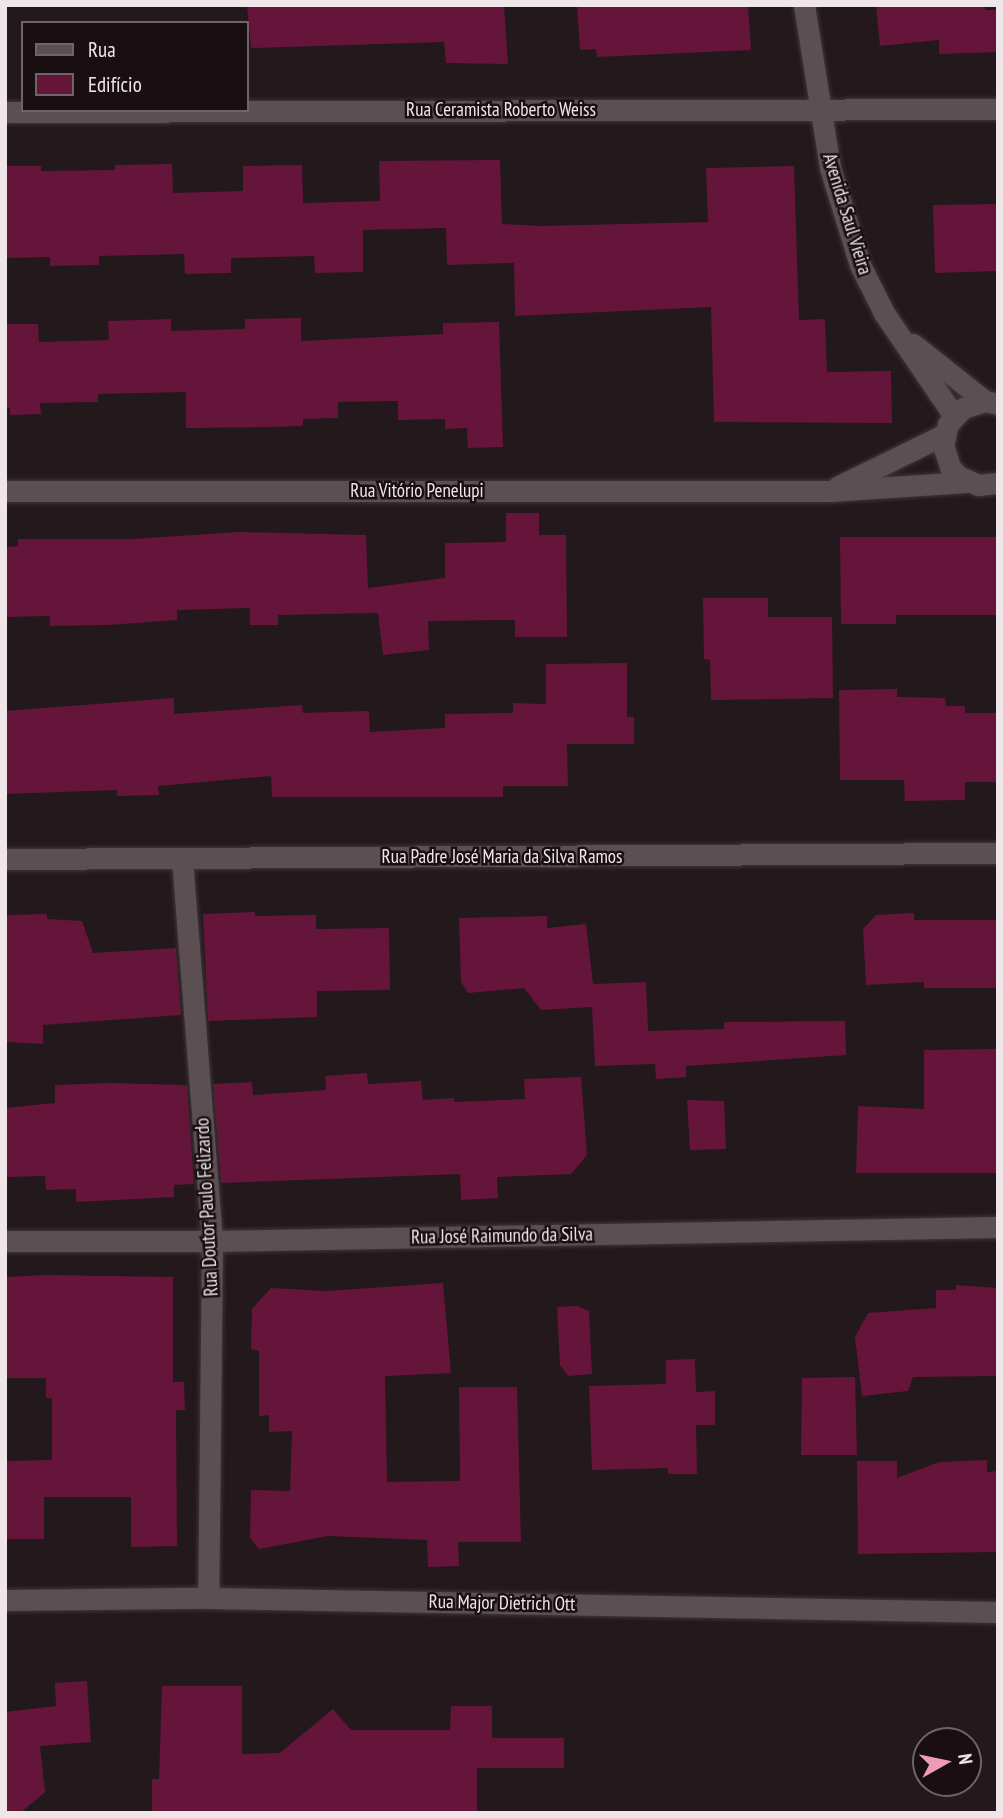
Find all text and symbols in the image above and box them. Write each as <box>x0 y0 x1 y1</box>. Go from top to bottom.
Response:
legend <box>21 21 248 112</box>
text: Rua <box>88 36 116 63</box>
text: Edifício <box>88 71 142 98</box>
street label: Rua Ceramista Roberto Weiss <box>406 99 596 121</box>
street label: Avenida Saul Vieira <box>818 150 876 278</box>
street label: Rua Vitório Penelupi <box>350 480 484 502</box>
street label: Rua Padre José Maria da Silva Ramos <box>382 846 622 868</box>
street label: Rua Doutor Paulo Felizardo <box>191 1117 223 1297</box>
street label: Rua José Raimundo da Silva <box>411 1223 593 1249</box>
street label: Rua Major Dietrich Ott <box>428 1590 576 1616</box>
north arrow <box>912 1727 982 1797</box>
text: N <box>953 1752 978 1766</box>

